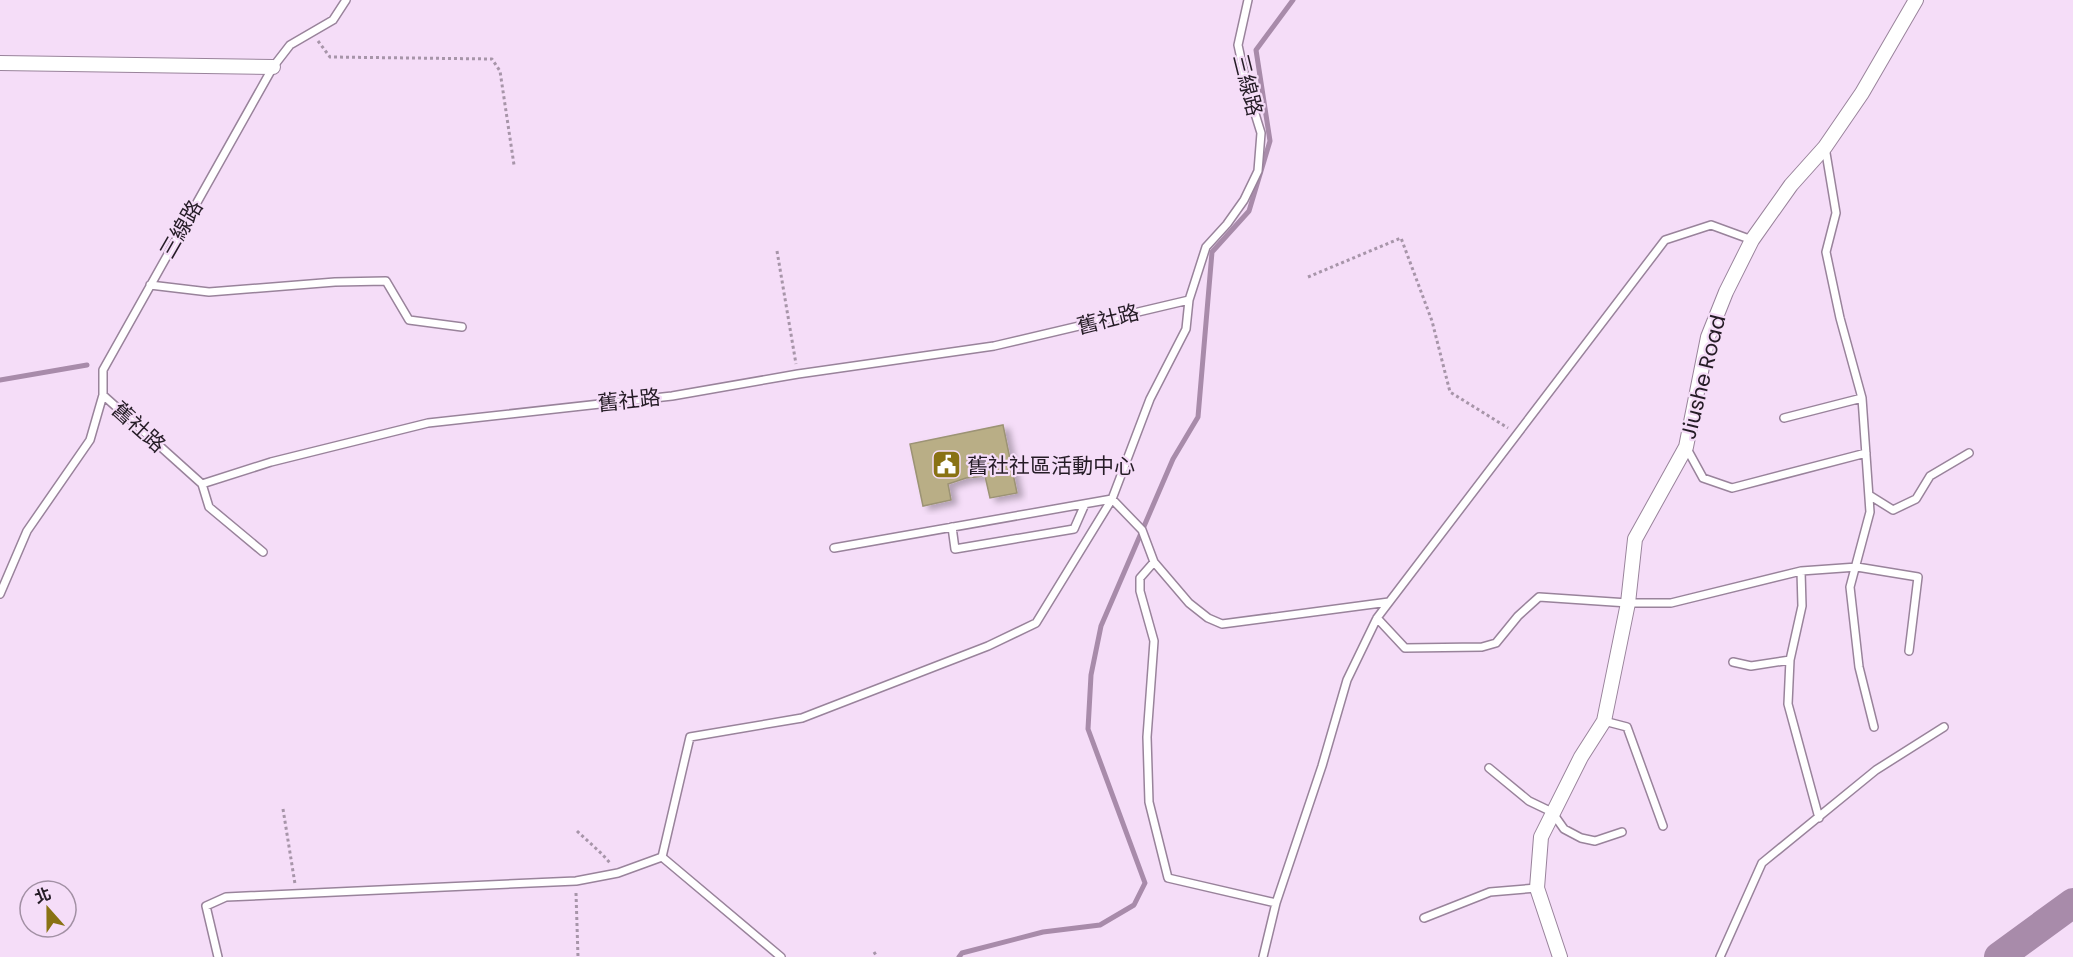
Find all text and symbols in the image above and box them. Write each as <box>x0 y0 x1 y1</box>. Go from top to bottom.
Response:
street label: 三線路 <box>1226 51 1270 119</box>
street label: 三線路 <box>153 194 209 264</box>
street label: 舊社路 <box>1074 297 1142 341</box>
street label: Jiushe Road <box>1674 312 1732 442</box>
street label: 舊社路 <box>596 382 662 418</box>
street label: 舊社路 <box>106 395 172 459</box>
public building icon: 舊社社區活動中心 <box>930 449 962 481</box>
place label: 舊社社區活動中心 <box>967 451 1135 480</box>
north arrow <box>18 879 78 939</box>
text: 北 <box>31 882 54 909</box>

